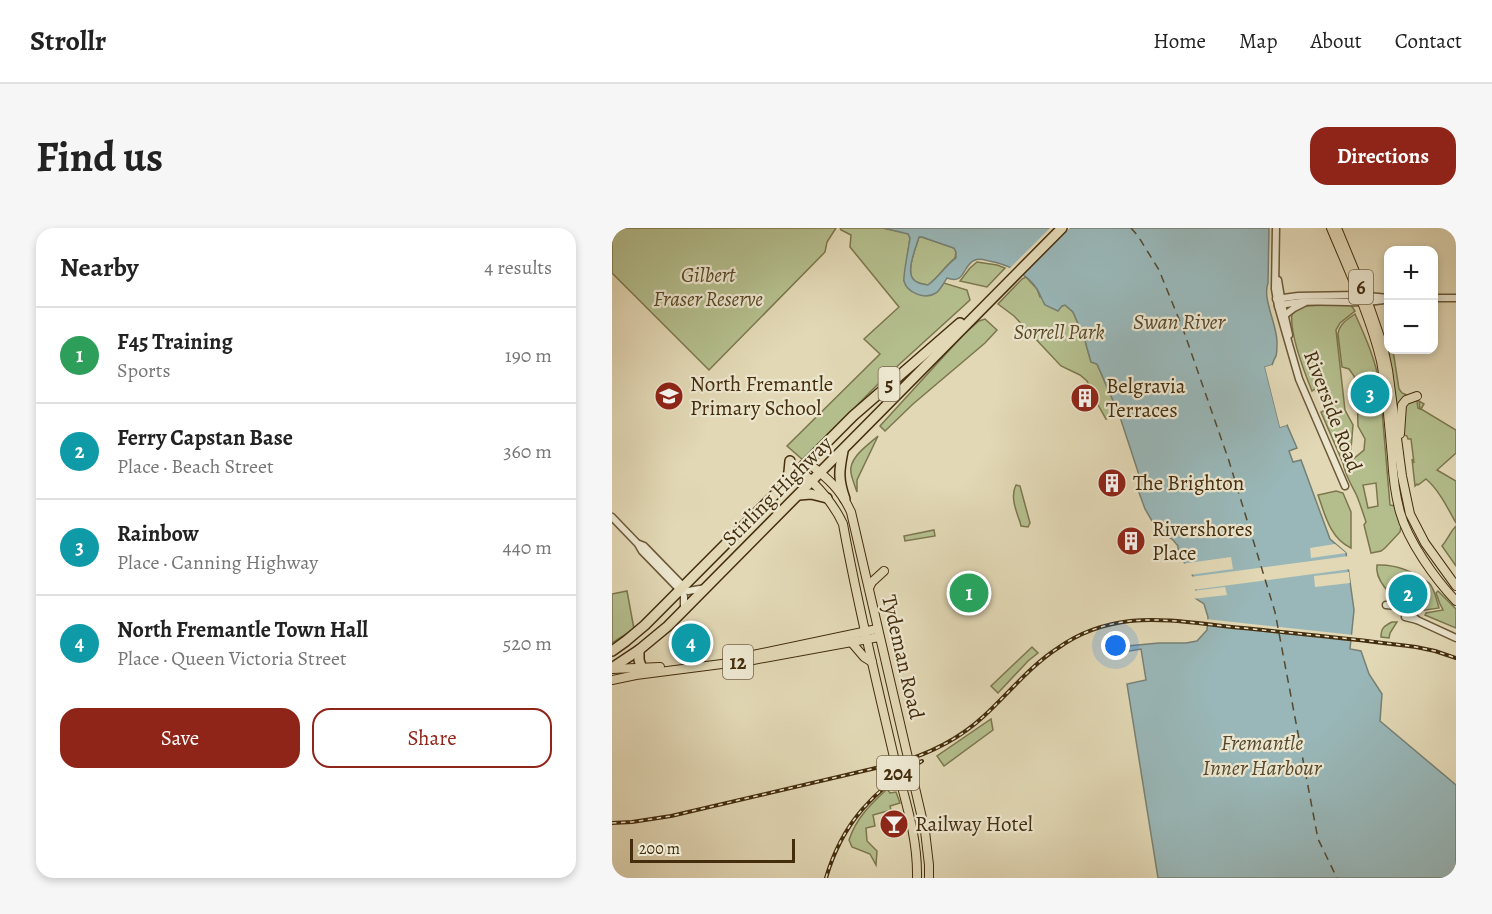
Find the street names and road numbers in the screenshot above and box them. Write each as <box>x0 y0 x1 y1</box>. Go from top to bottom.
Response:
road number: 6 <box>1349 270 1373 304</box>
street label: Riverside Road <box>1297 346 1369 476</box>
road number: 5 <box>878 367 900 401</box>
street label: Stirling Highway <box>716 429 839 552</box>
street label: Tydeman Road <box>875 592 931 723</box>
road number: 12 <box>723 645 753 679</box>
road number: 204 <box>877 756 919 790</box>

